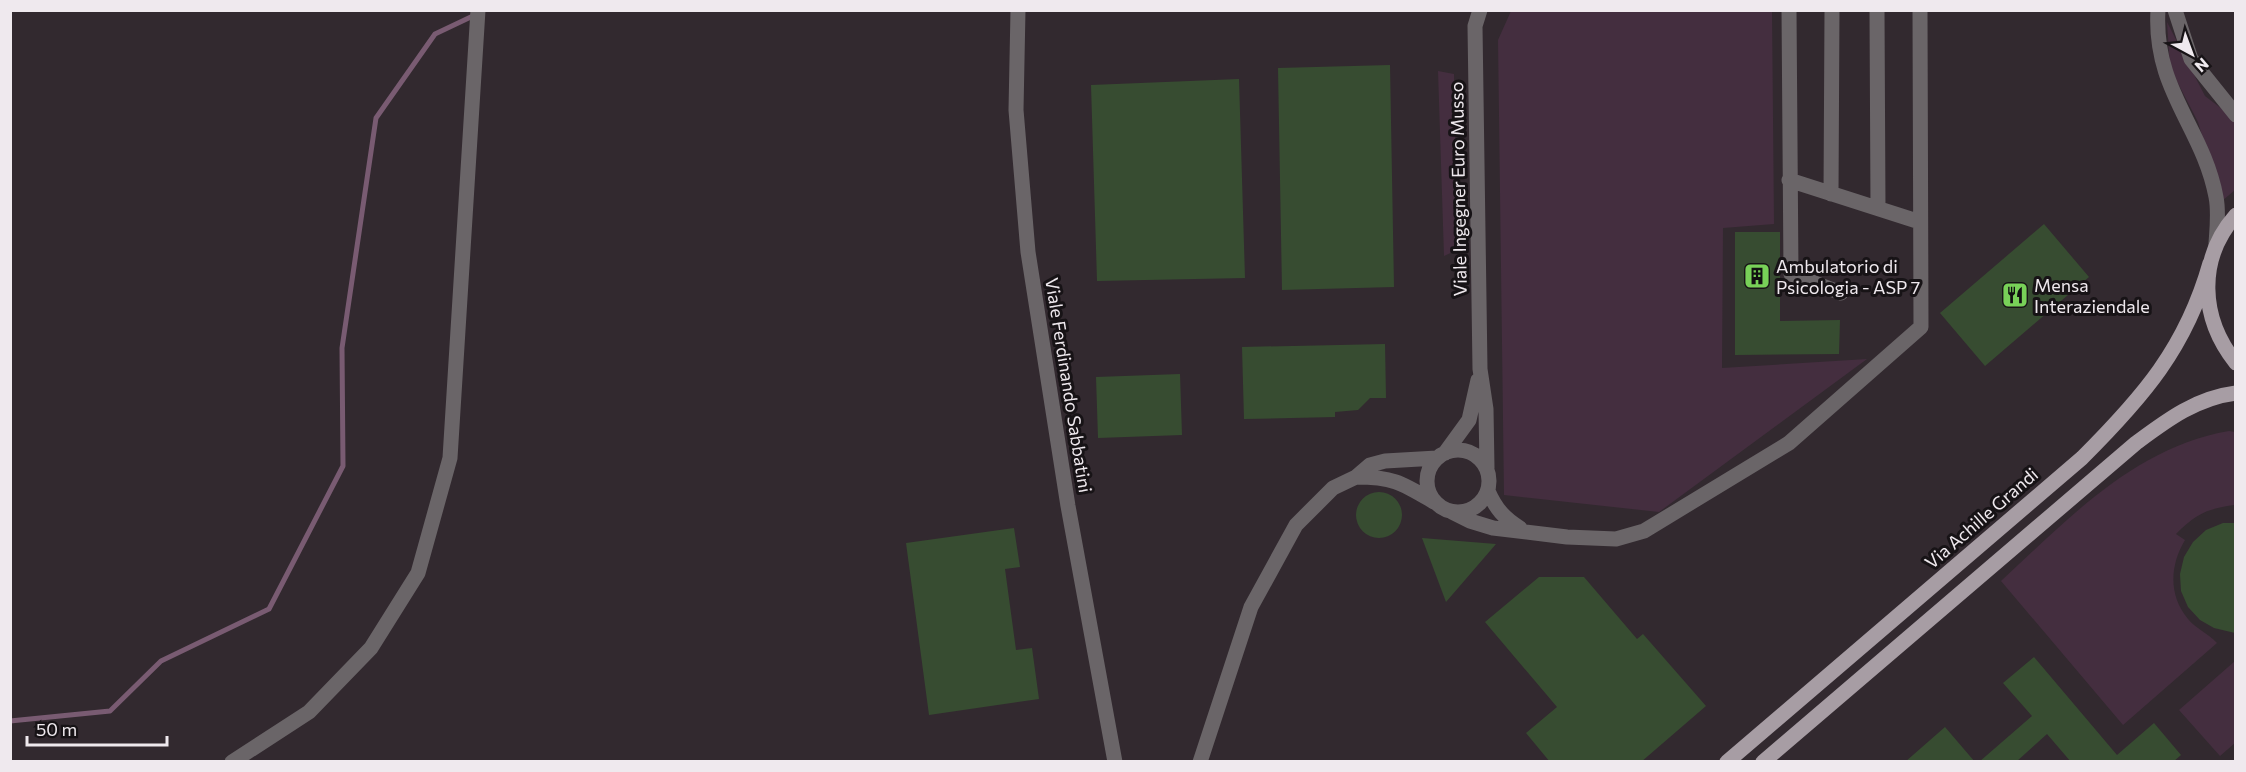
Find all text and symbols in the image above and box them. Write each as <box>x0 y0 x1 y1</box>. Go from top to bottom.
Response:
north arrow <box>2162 24 2222 84</box>
text: N <box>2191 55 2213 77</box>
street label: Viale Ingegner Euro Musso <box>1445 81 1471 297</box>
place label: Ambulatorio di Psicologia - ASP 7 <box>1776 255 1920 298</box>
building icon: Ambulatorio di Psicologia - ASP 7 <box>1742 261 1772 291</box>
place label: Mensa Interaziendale <box>2034 274 2150 317</box>
street label: Viale Ferdinando Sabbatini <box>1041 276 1097 494</box>
restaurant icon: Mensa Interaziendale <box>2000 280 2030 310</box>
street label: Via Achille Grandi <box>1920 463 2042 573</box>
scale bar <box>27 709 166 747</box>
text: 50 m <box>36 718 77 740</box>

